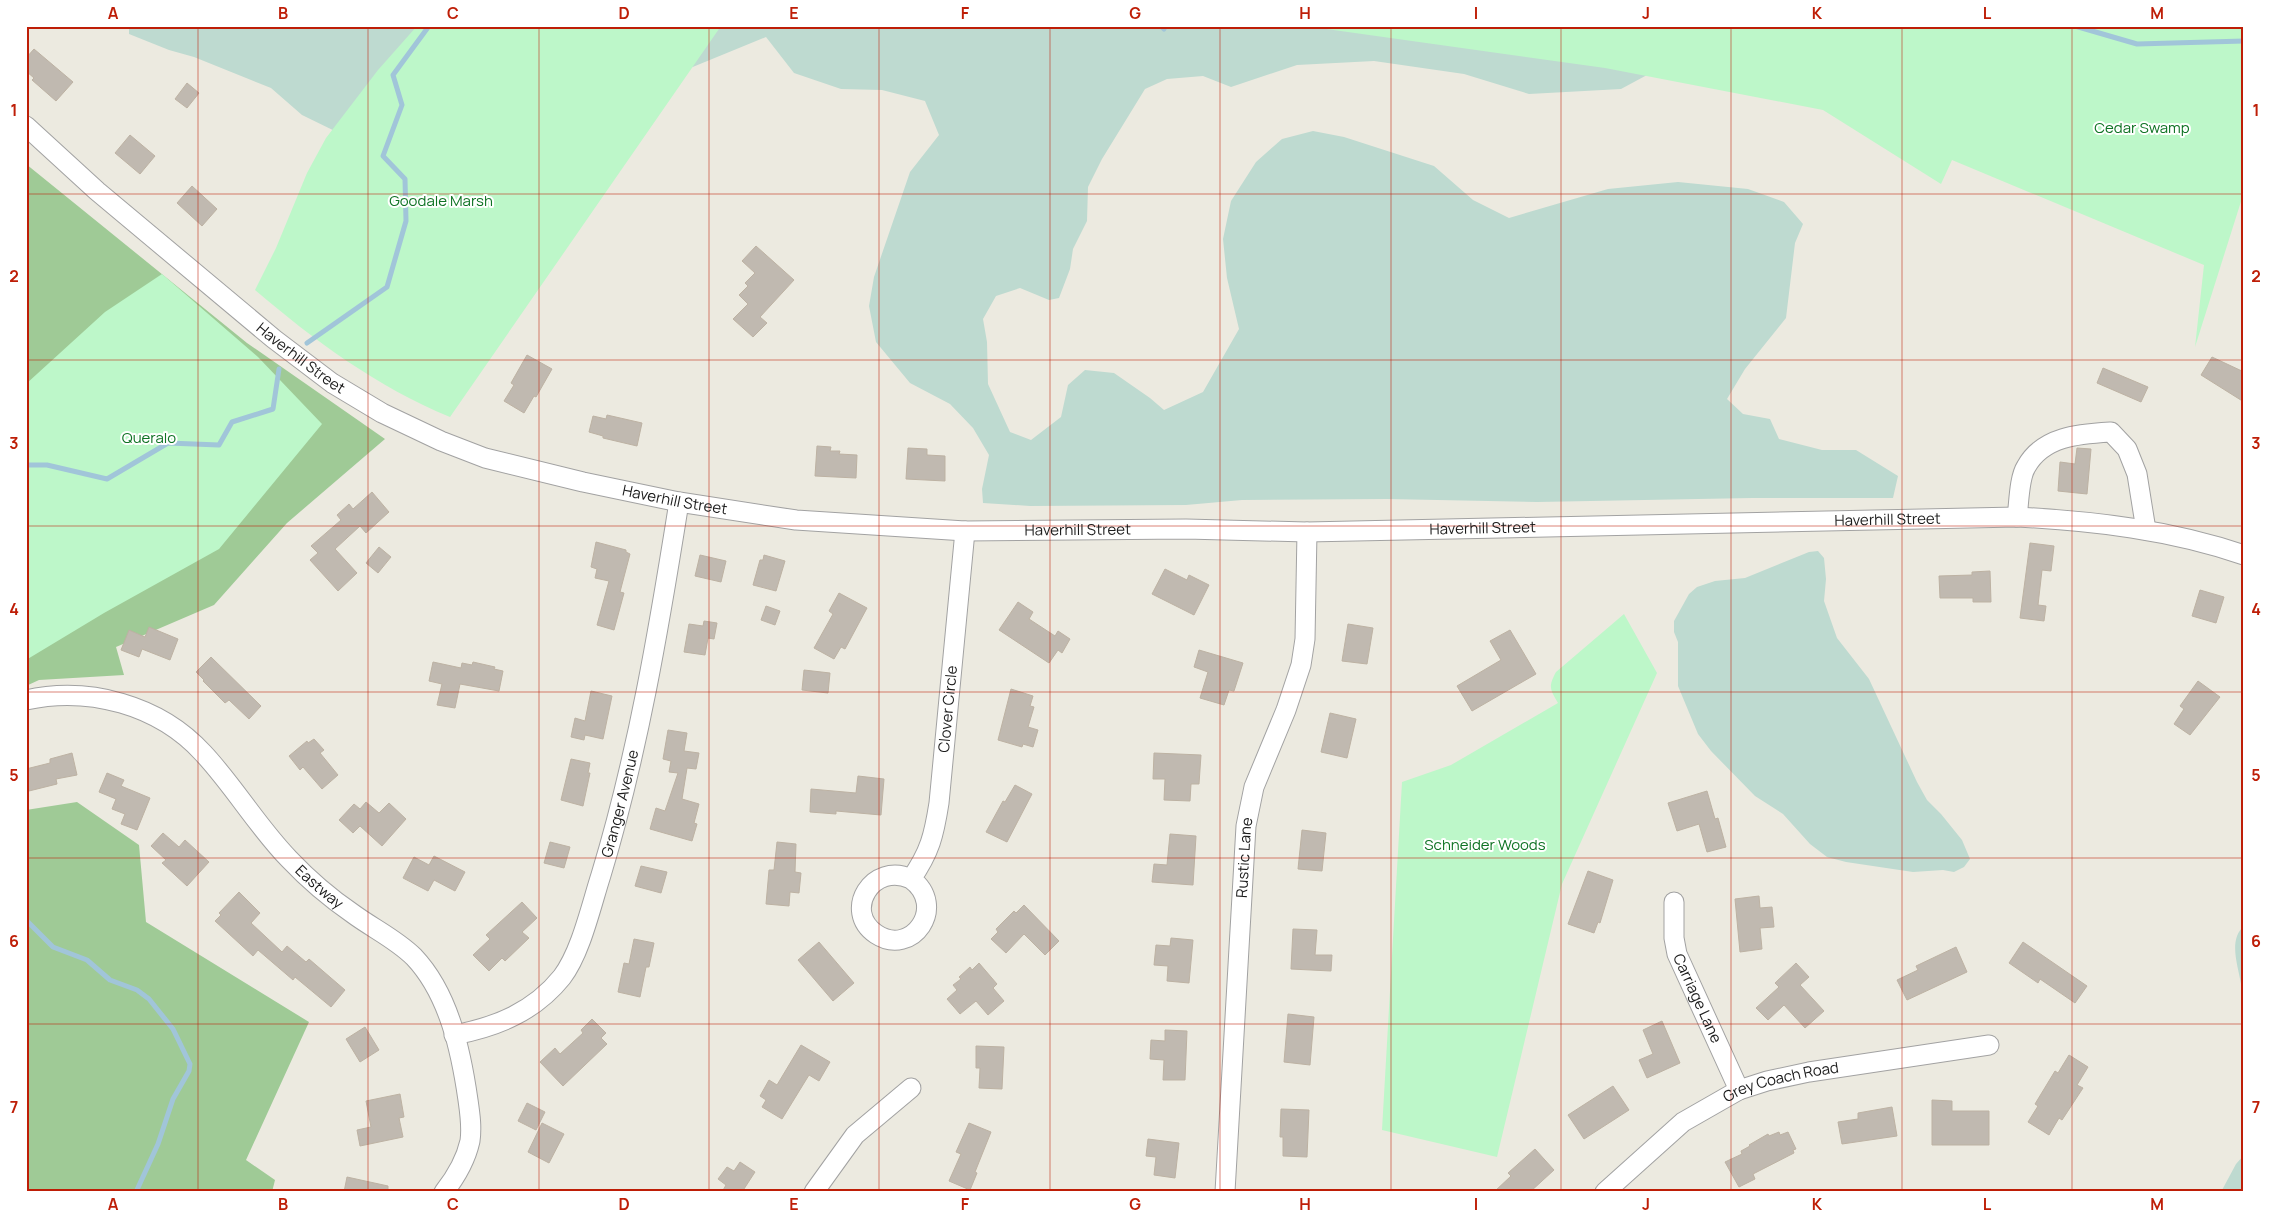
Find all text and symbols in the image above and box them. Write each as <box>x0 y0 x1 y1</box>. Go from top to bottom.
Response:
text: A <box>108 2 119 24</box>
text: B <box>278 2 288 24</box>
text: C <box>447 2 459 24</box>
text: D <box>618 2 630 24</box>
text: E <box>789 2 799 24</box>
text: F <box>961 2 970 24</box>
text: G <box>1129 2 1141 24</box>
text: H <box>1299 2 1311 24</box>
text: I <box>1474 2 1478 24</box>
text: J <box>1642 2 1650 24</box>
text: K <box>1812 2 1823 24</box>
text: L <box>1983 2 1992 24</box>
text: M <box>2150 2 2164 24</box>
text: 1 <box>10 99 18 121</box>
text: 1 <box>2252 99 2260 121</box>
park label: Cedar Swamp <box>2094 117 2190 138</box>
park label: Goodale Marsh <box>389 190 493 211</box>
text: 2 <box>9 265 19 287</box>
text: 2 <box>2251 265 2261 287</box>
street label: Haverhill Street <box>252 318 349 398</box>
park label: Queralo <box>122 427 176 448</box>
text: 3 <box>9 432 19 454</box>
text: 3 <box>2251 432 2261 454</box>
street label: Haverhill Street <box>620 479 729 519</box>
street label: Haverhill Street <box>1834 508 1941 531</box>
street label: Haverhill Street <box>1429 516 1536 539</box>
street label: Haverhill Street <box>1024 518 1131 540</box>
text: 4 <box>9 598 19 620</box>
text: 4 <box>2251 598 2261 620</box>
street label: Clover Circle <box>933 664 962 753</box>
street label: Granger Avenue <box>596 747 643 860</box>
text: 5 <box>9 764 19 786</box>
text: 5 <box>2251 764 2261 786</box>
street label: Rustic Lane <box>1231 815 1258 898</box>
park label: Schneider Woods <box>1424 834 1546 855</box>
street label: Eastway <box>291 860 348 914</box>
text: 6 <box>9 930 19 952</box>
text: 6 <box>2251 930 2261 952</box>
street label: Carriage Lane <box>1668 950 1727 1046</box>
street label: Grey Coach Road <box>1719 1057 1840 1107</box>
text: 7 <box>10 1096 18 1118</box>
text: 7 <box>2252 1096 2260 1118</box>
text: A <box>108 1193 119 1215</box>
text: B <box>278 1193 288 1215</box>
text: C <box>447 1193 459 1215</box>
text: D <box>618 1193 630 1215</box>
text: E <box>789 1193 799 1215</box>
text: F <box>961 1193 970 1215</box>
text: G <box>1129 1193 1141 1215</box>
text: H <box>1299 1193 1311 1215</box>
text: I <box>1474 1193 1478 1215</box>
text: J <box>1642 1193 1650 1215</box>
text: K <box>1812 1193 1823 1215</box>
text: L <box>1983 1193 1992 1215</box>
text: M <box>2150 1193 2164 1215</box>

